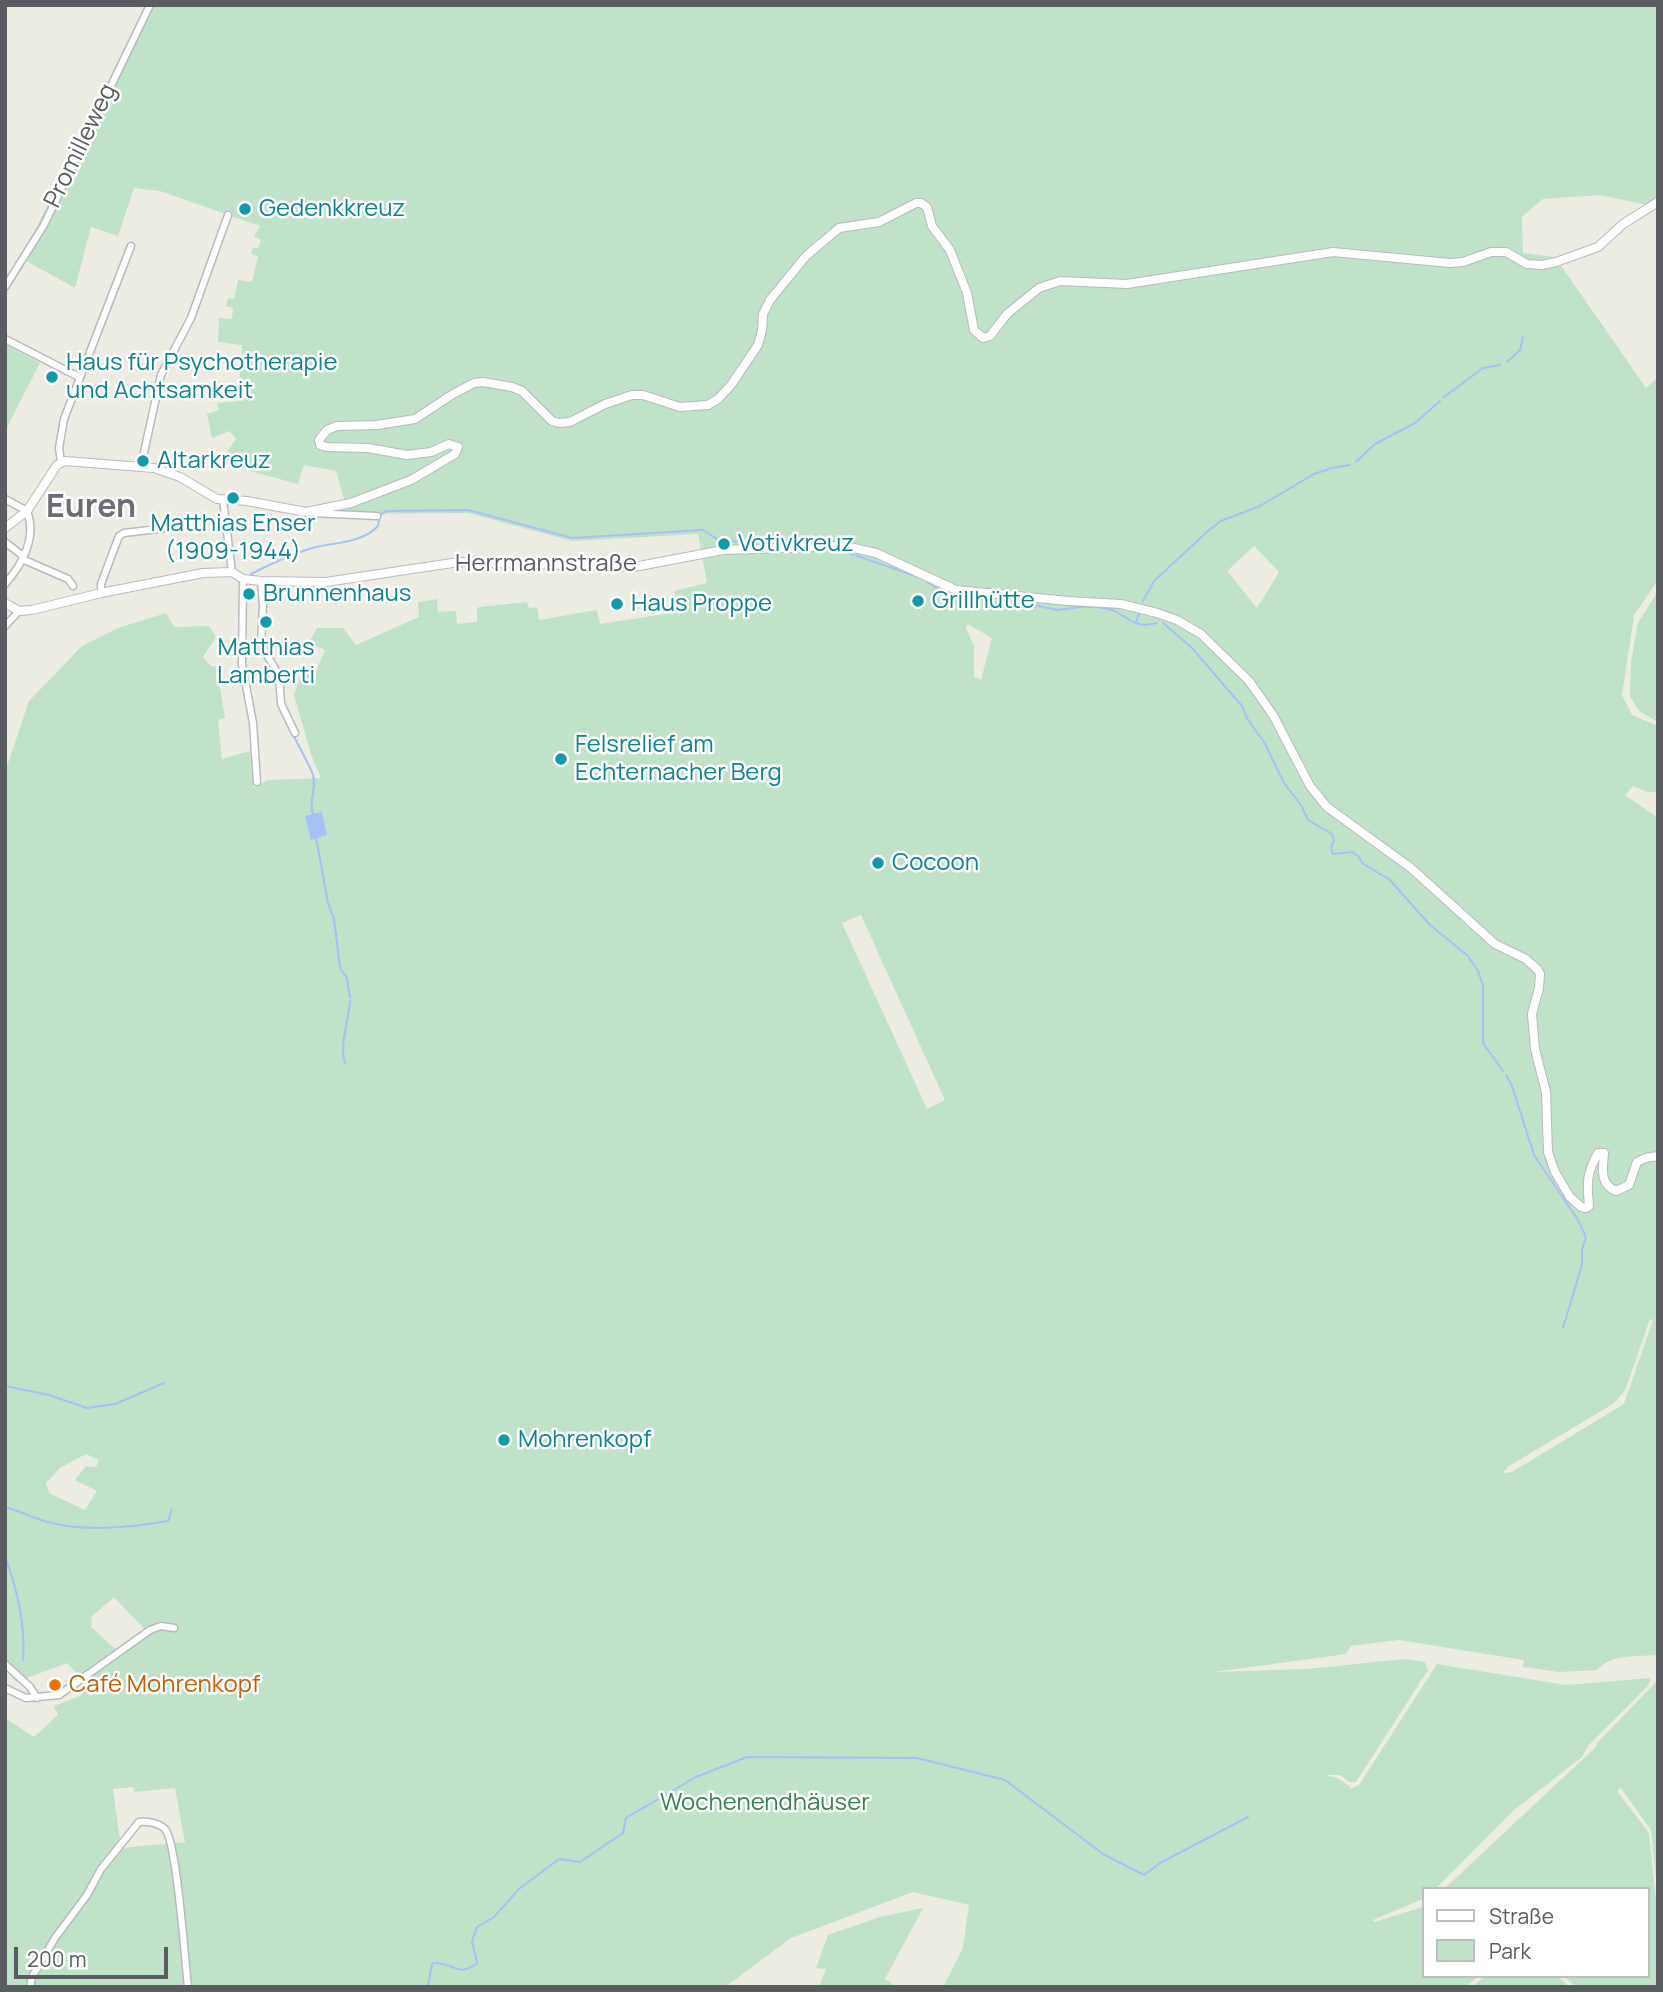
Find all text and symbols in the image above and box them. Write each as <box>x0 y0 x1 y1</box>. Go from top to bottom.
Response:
street label: Promilleweg <box>39 79 123 213</box>
place label: Gedenkkreuz <box>259 195 405 223</box>
marker: Gedenkkreuz <box>237 201 253 217</box>
place label: Haus für Psychotherapie und Achtsamkeit <box>66 349 337 405</box>
marker: Haus für Psychotherapie und Achtsamkeit <box>44 369 60 385</box>
place label: Altarkreuz <box>157 447 271 475</box>
marker: Altarkreuz <box>135 453 151 469</box>
district label: Euren <box>46 489 136 527</box>
marker: Matthias Enser (1909-1944) <box>225 490 241 506</box>
place label: Matthias Enser (1909-1944) <box>150 510 316 566</box>
place label: Votivkreuz <box>738 530 854 558</box>
marker: Votivkreuz <box>716 536 732 552</box>
street label: Herrmannstraße <box>455 550 637 578</box>
place label: Brunnenhaus <box>263 580 411 608</box>
marker: Brunnenhaus <box>241 586 257 602</box>
place label: Grillhütte <box>932 587 1035 615</box>
place label: Haus Proppe <box>631 590 772 618</box>
marker: Grillhütte <box>910 593 926 609</box>
marker: Haus Proppe <box>609 596 625 612</box>
marker: Matthias Lamberti <box>258 614 274 630</box>
place label: Matthias Lamberti <box>217 634 315 690</box>
place label: Felsrelief am Echternacher Berg <box>575 731 782 787</box>
marker: Felsrelief am Echternacher Berg <box>553 751 569 767</box>
place label: Cocoon <box>892 849 979 877</box>
marker: Cocoon <box>870 855 886 871</box>
place label: Mohrenkopf <box>518 1426 652 1454</box>
marker: Mohrenkopf <box>496 1432 512 1448</box>
place label: Café Mohrenkopf <box>69 1671 260 1699</box>
marker: Café Mohrenkopf <box>47 1677 63 1693</box>
park label: Wochenendhäuser <box>660 1789 870 1817</box>
legend <box>1422 1887 1649 1978</box>
text: Straße <box>1489 1902 1554 1930</box>
scale bar <box>18 1932 172 1976</box>
text: Park <box>1489 1937 1531 1965</box>
text: 200 m <box>27 1945 87 1973</box>

